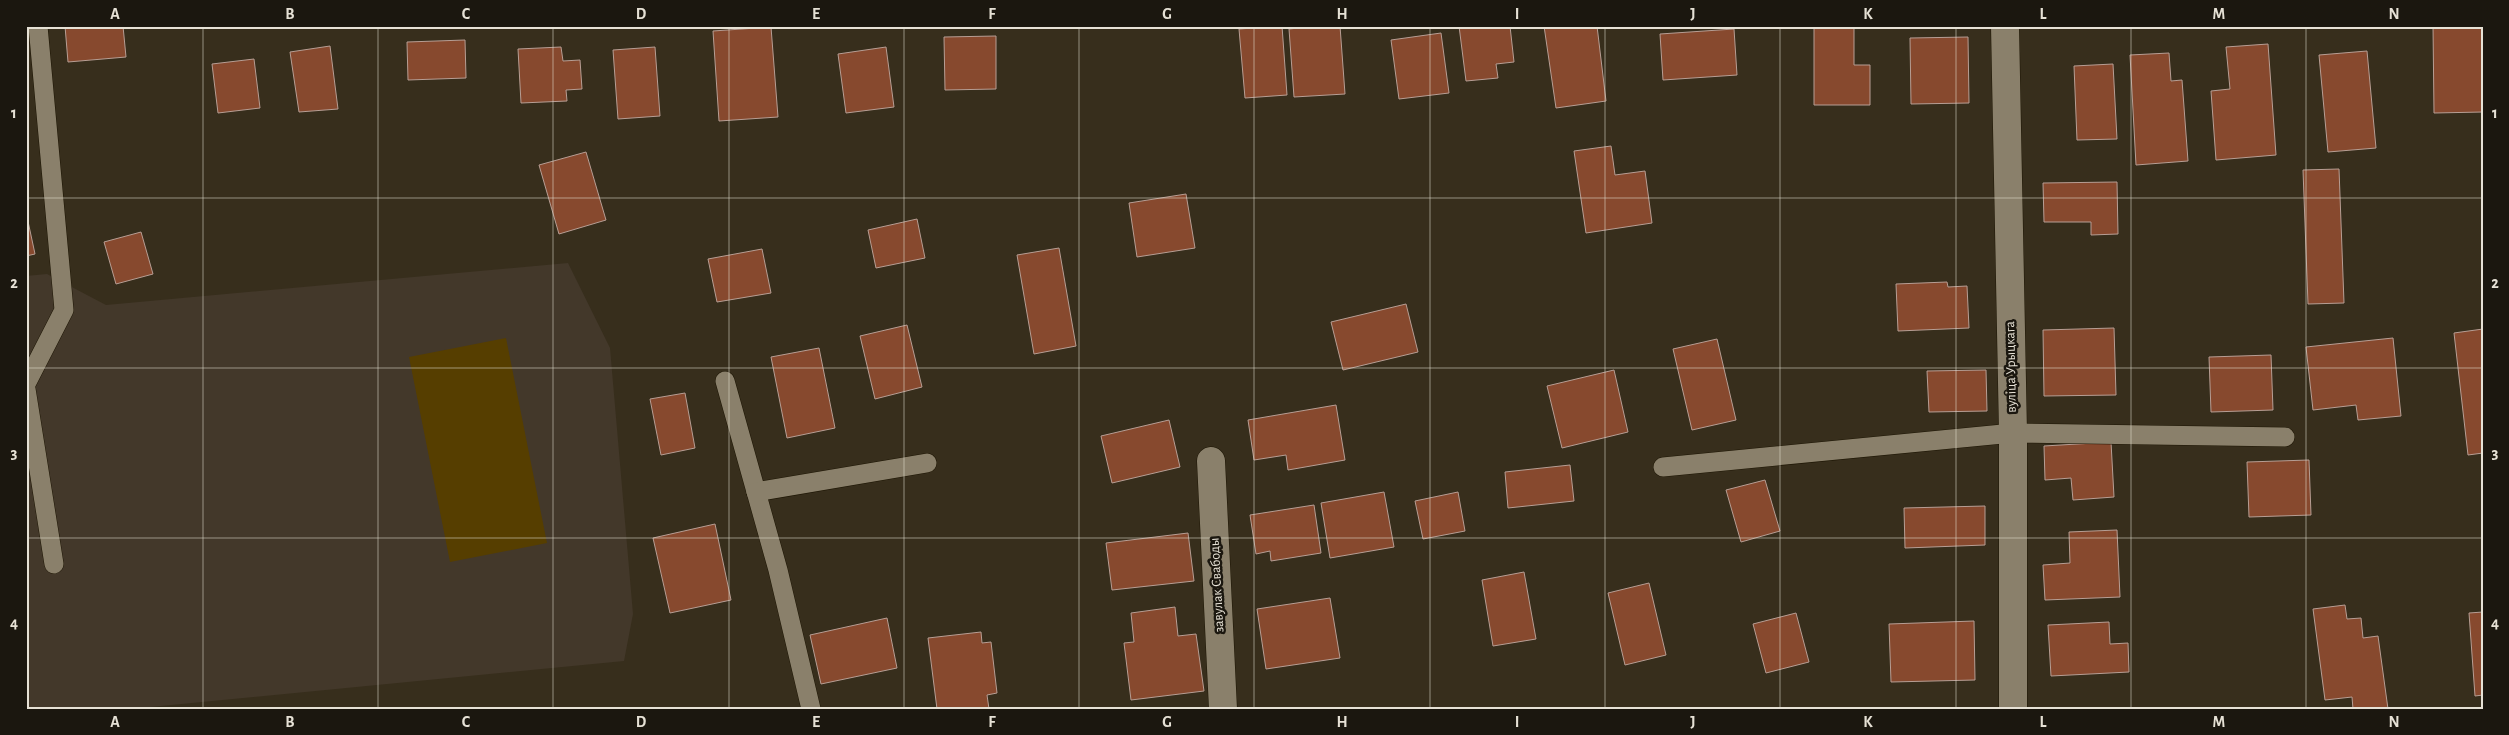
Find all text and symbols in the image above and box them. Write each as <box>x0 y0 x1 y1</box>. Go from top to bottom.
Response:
text: A <box>110 6 120 22</box>
text: B <box>285 6 295 22</box>
text: C <box>462 6 471 22</box>
text: D <box>636 6 647 22</box>
text: E <box>812 6 820 22</box>
text: F <box>988 6 996 22</box>
text: G <box>1162 6 1172 22</box>
text: H <box>1336 6 1348 22</box>
text: I <box>1515 6 1519 22</box>
text: J <box>1690 6 1696 22</box>
text: K <box>1863 6 1873 22</box>
text: L <box>2040 6 2047 22</box>
text: M <box>2213 6 2225 22</box>
text: N <box>2388 6 2400 22</box>
text: 1 <box>11 105 17 121</box>
text: 1 <box>2492 105 2498 121</box>
text: 2 <box>10 275 18 291</box>
text: 2 <box>2491 275 2499 291</box>
street label: вуліца Урыцкага <box>2003 320 2019 413</box>
text: 3 <box>11 445 18 461</box>
text: 3 <box>2492 445 2499 461</box>
street label: завулак Свабоды <box>1208 537 1226 633</box>
text: 4 <box>10 615 18 631</box>
text: 4 <box>2491 615 2499 631</box>
text: A <box>110 714 120 730</box>
text: B <box>285 714 295 730</box>
text: C <box>462 714 471 730</box>
text: D <box>636 714 647 730</box>
text: E <box>812 714 820 730</box>
text: F <box>988 714 996 730</box>
text: G <box>1162 714 1172 730</box>
text: H <box>1336 714 1348 730</box>
text: I <box>1515 714 1519 730</box>
text: J <box>1690 714 1696 730</box>
text: K <box>1863 714 1873 730</box>
text: L <box>2040 714 2047 730</box>
text: M <box>2213 714 2225 730</box>
text: N <box>2388 714 2400 730</box>

